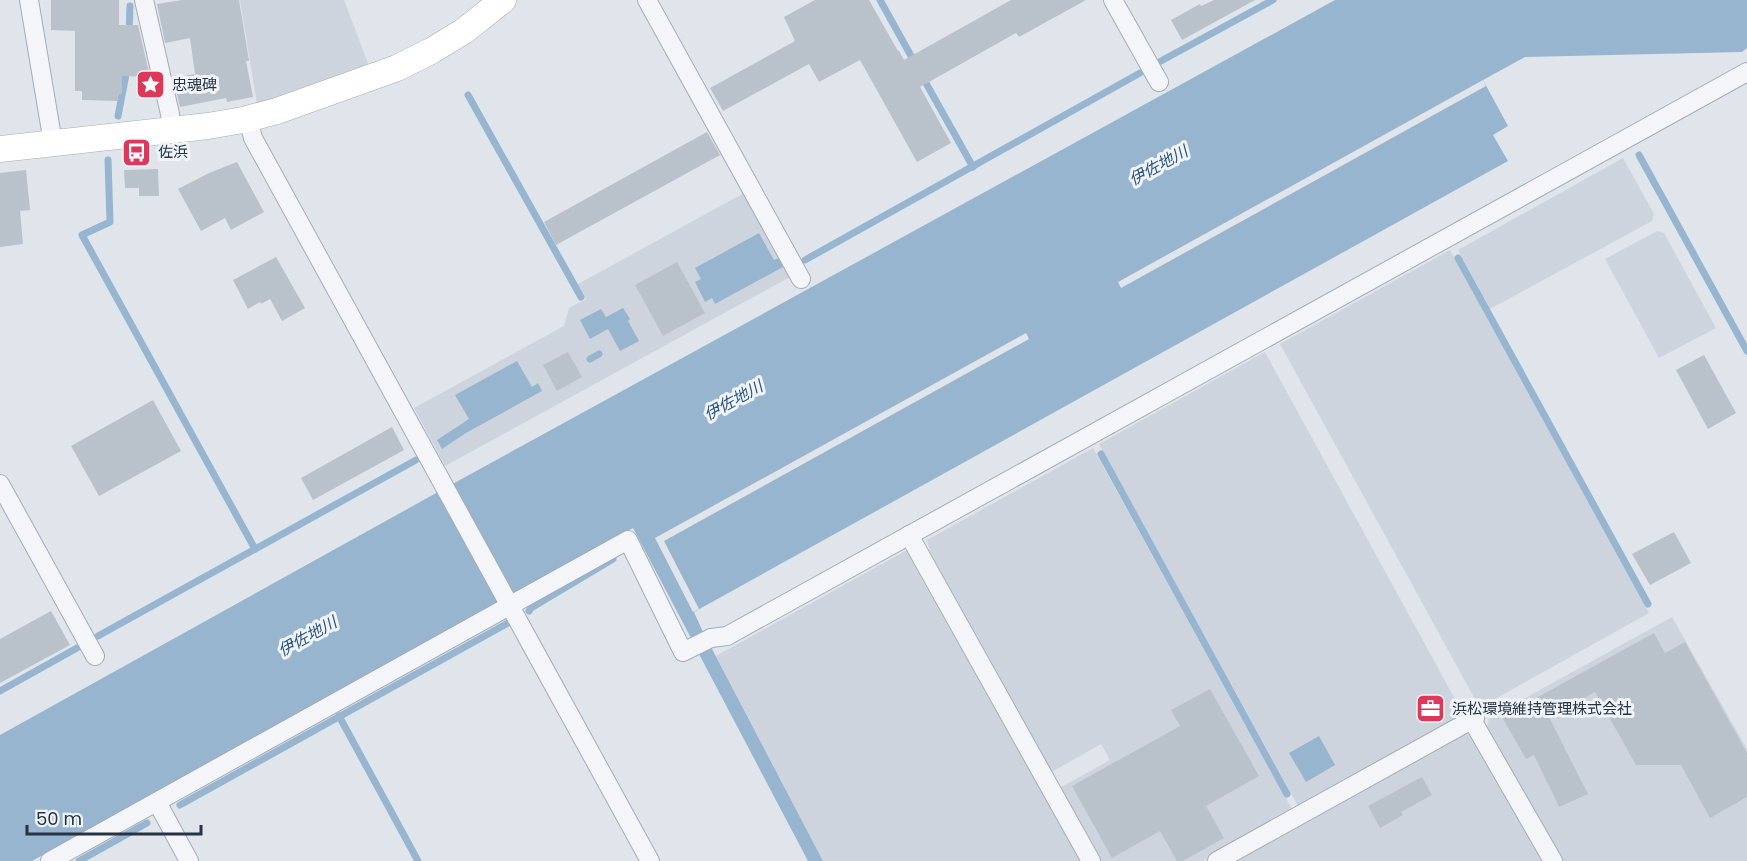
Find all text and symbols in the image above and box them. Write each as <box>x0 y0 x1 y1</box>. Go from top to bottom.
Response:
place icon: 忠魂碑 <box>135 69 167 101</box>
place label: 忠魂碑 <box>172 74 217 95</box>
bus stop icon: 佐浜 <box>121 136 153 168</box>
water label: 伊佐地川 <box>1125 139 1194 191</box>
place label: 佐浜 <box>158 141 188 162</box>
water label: 伊佐地川 <box>700 374 769 426</box>
water label: 伊佐地川 <box>274 610 343 662</box>
office icon: 浜松環境維持管理株式会社 <box>1415 693 1447 725</box>
place label: 浜松環境維持管理株式会社 <box>1452 698 1632 719</box>
scale bar <box>27 798 201 836</box>
text: 50 m <box>36 806 82 831</box>

